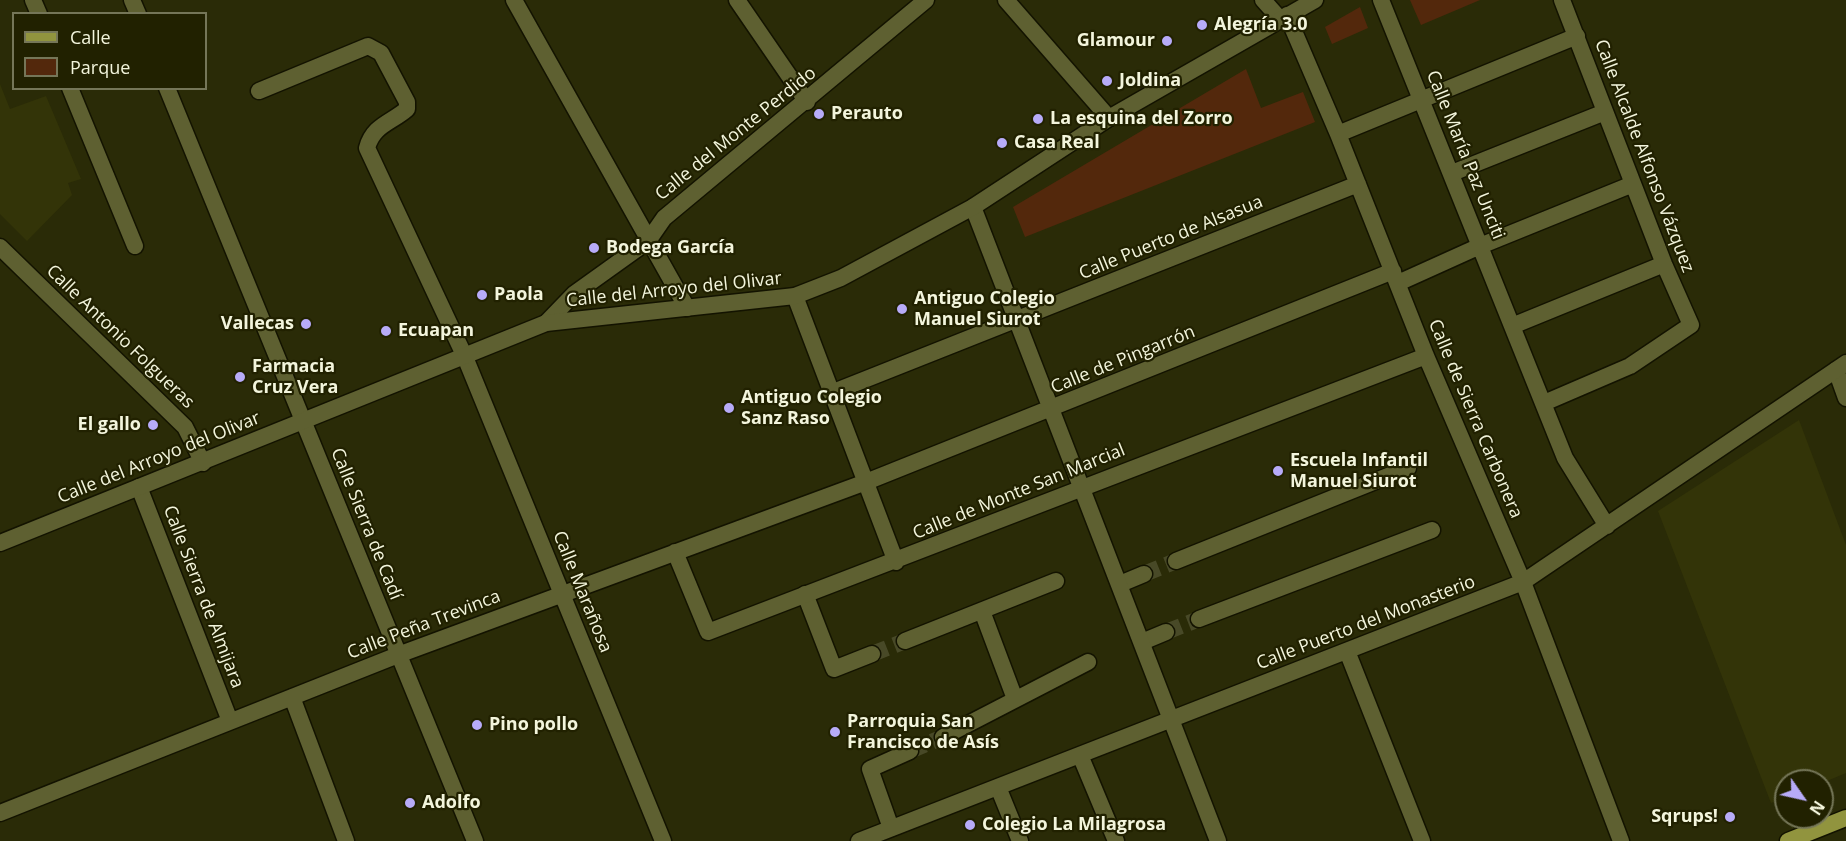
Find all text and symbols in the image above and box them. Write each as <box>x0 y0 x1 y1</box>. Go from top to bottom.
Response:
legend <box>12 12 207 90</box>
place label: Alegría 3.0 <box>1214 14 1308 36</box>
marker: Alegría 3.0 <box>1195 18 1209 32</box>
text: Calle <box>70 25 111 49</box>
place label: Glamour <box>1077 30 1155 52</box>
marker: Glamour <box>1160 34 1174 48</box>
street label: Calle Alcalde Alfonso Vázquez <box>1590 36 1698 276</box>
text: Parque <box>70 55 130 79</box>
street label: Calle del Monte Perdido <box>651 63 821 205</box>
street label: Calle María Paz Unciti <box>1421 67 1509 243</box>
place label: Joldina <box>1119 70 1181 92</box>
marker: Joldina <box>1100 74 1114 88</box>
place label: Perauto <box>831 103 903 125</box>
marker: Perauto <box>812 107 826 121</box>
place label: La esquina del Zorro <box>1050 108 1233 130</box>
marker: La esquina del Zorro <box>1031 112 1045 126</box>
place label: Casa Real <box>1014 132 1100 154</box>
marker: Casa Real <box>995 136 1009 150</box>
street label: Calle Puerto de Alsasua <box>1076 191 1266 285</box>
place label: Bodega García <box>606 237 735 259</box>
marker: Bodega García <box>587 241 601 255</box>
street label: Calle Antonio Folgueras <box>41 261 199 413</box>
street label: Calle del Arroyo del Olivar <box>565 268 783 312</box>
place label: Paola <box>494 284 544 306</box>
marker: Paola <box>475 288 489 302</box>
place label: Antiguo Colegio Manuel Siurot <box>914 288 1055 330</box>
marker: Antiguo Colegio Manuel Siurot <box>895 302 909 316</box>
place label: Vallecas <box>221 313 294 335</box>
street label: Calle de Sierra Carbonera <box>1423 316 1527 522</box>
marker: Vallecas <box>299 317 313 331</box>
place label: Ecuapan <box>398 320 474 342</box>
street label: Calle de Pingarrón <box>1048 321 1198 399</box>
marker: Ecuapan <box>379 324 393 338</box>
place label: Farmacia Cruz Vera <box>252 356 338 398</box>
marker: Farmacia Cruz Vera <box>233 370 247 384</box>
place label: Antiguo Colegio Sanz Raso <box>741 387 882 430</box>
marker: Antiguo Colegio Sanz Raso <box>722 401 736 415</box>
street label: Calle del Arroyo del Olivar <box>54 407 264 509</box>
place label: El gallo <box>78 414 141 436</box>
marker: El gallo <box>146 418 160 432</box>
street label: Calle de Monte San Marcial <box>910 439 1128 545</box>
street label: Calle Sierra de Cadí <box>326 445 406 603</box>
place label: Escuela Infantil Manuel Siurot <box>1290 450 1428 492</box>
marker: Escuela Infantil Manuel Siurot <box>1271 464 1285 478</box>
street label: Calle Sierra de Almijara <box>158 503 248 691</box>
street label: Calle Marañosa <box>548 528 616 656</box>
street label: Calle Puerto del Monasterio <box>1254 571 1478 675</box>
street label: Calle Peña Trevinca <box>344 586 504 664</box>
place label: Parroquia San Francisco de Asís <box>847 711 999 754</box>
place label: Pino pollo <box>489 714 578 736</box>
marker: Pino pollo <box>470 718 484 732</box>
marker: Parroquia San Francisco de Asís <box>828 725 842 739</box>
north arrow <box>1774 769 1834 829</box>
place label: Adolfo <box>422 792 481 814</box>
marker: Adolfo <box>403 796 417 810</box>
text: N <box>1805 796 1830 819</box>
place label: Sqrups! <box>1651 806 1718 828</box>
marker: Sqrups! <box>1723 810 1737 824</box>
place label: Colegio La Milagrosa <box>982 814 1166 836</box>
marker: Colegio La Milagrosa <box>963 818 977 832</box>

